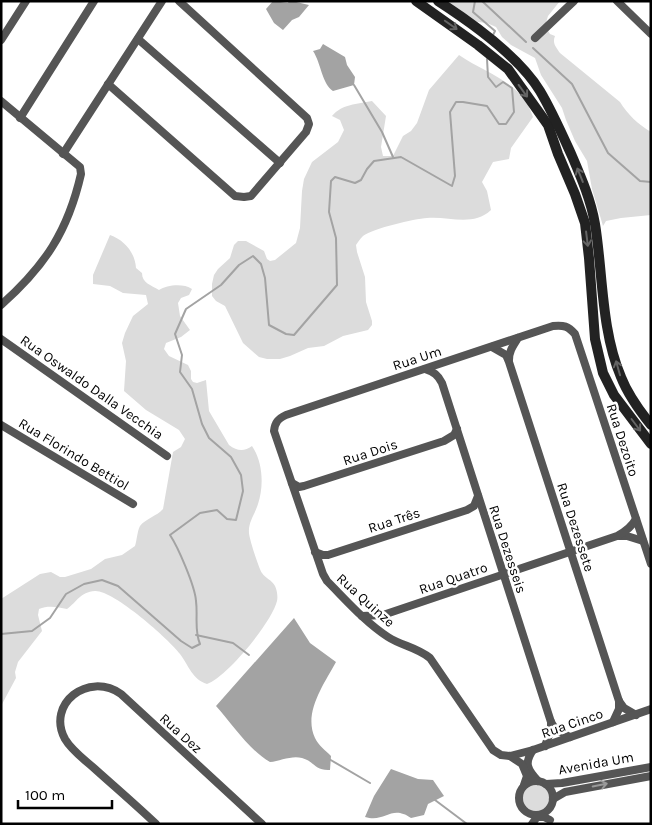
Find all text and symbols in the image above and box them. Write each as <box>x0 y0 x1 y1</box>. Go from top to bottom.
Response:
one-way arrow <box>444 20 458 30</box>
one-way arrow <box>518 84 528 98</box>
one-way arrow <box>575 168 584 183</box>
one-way arrow <box>582 230 592 246</box>
street label: Rua Oswaldo Dalla Vecchia <box>17 331 167 443</box>
street label: Rua Um <box>391 343 444 374</box>
one-way arrow <box>613 360 623 376</box>
street label: Rua Dezoito <box>603 401 642 479</box>
street label: Rua Florindo Bettiol <box>15 415 132 494</box>
one-way arrow <box>631 418 641 432</box>
street label: Rua Dois <box>341 436 400 469</box>
street label: Rua Dezessete <box>553 480 598 574</box>
street label: Rua Dezesseis <box>485 503 530 595</box>
street label: Rua Três <box>366 504 422 537</box>
street label: Rua Quatro <box>417 559 490 598</box>
street label: Rua Quinze <box>333 570 398 631</box>
street label: Rua Cinco <box>539 705 605 742</box>
street label: Rua Dez <box>156 710 205 757</box>
street label: Avenida Um <box>557 749 635 778</box>
scale bar <box>18 778 111 810</box>
one-way arrow <box>591 780 607 790</box>
text: 100 m <box>25 786 65 804</box>

